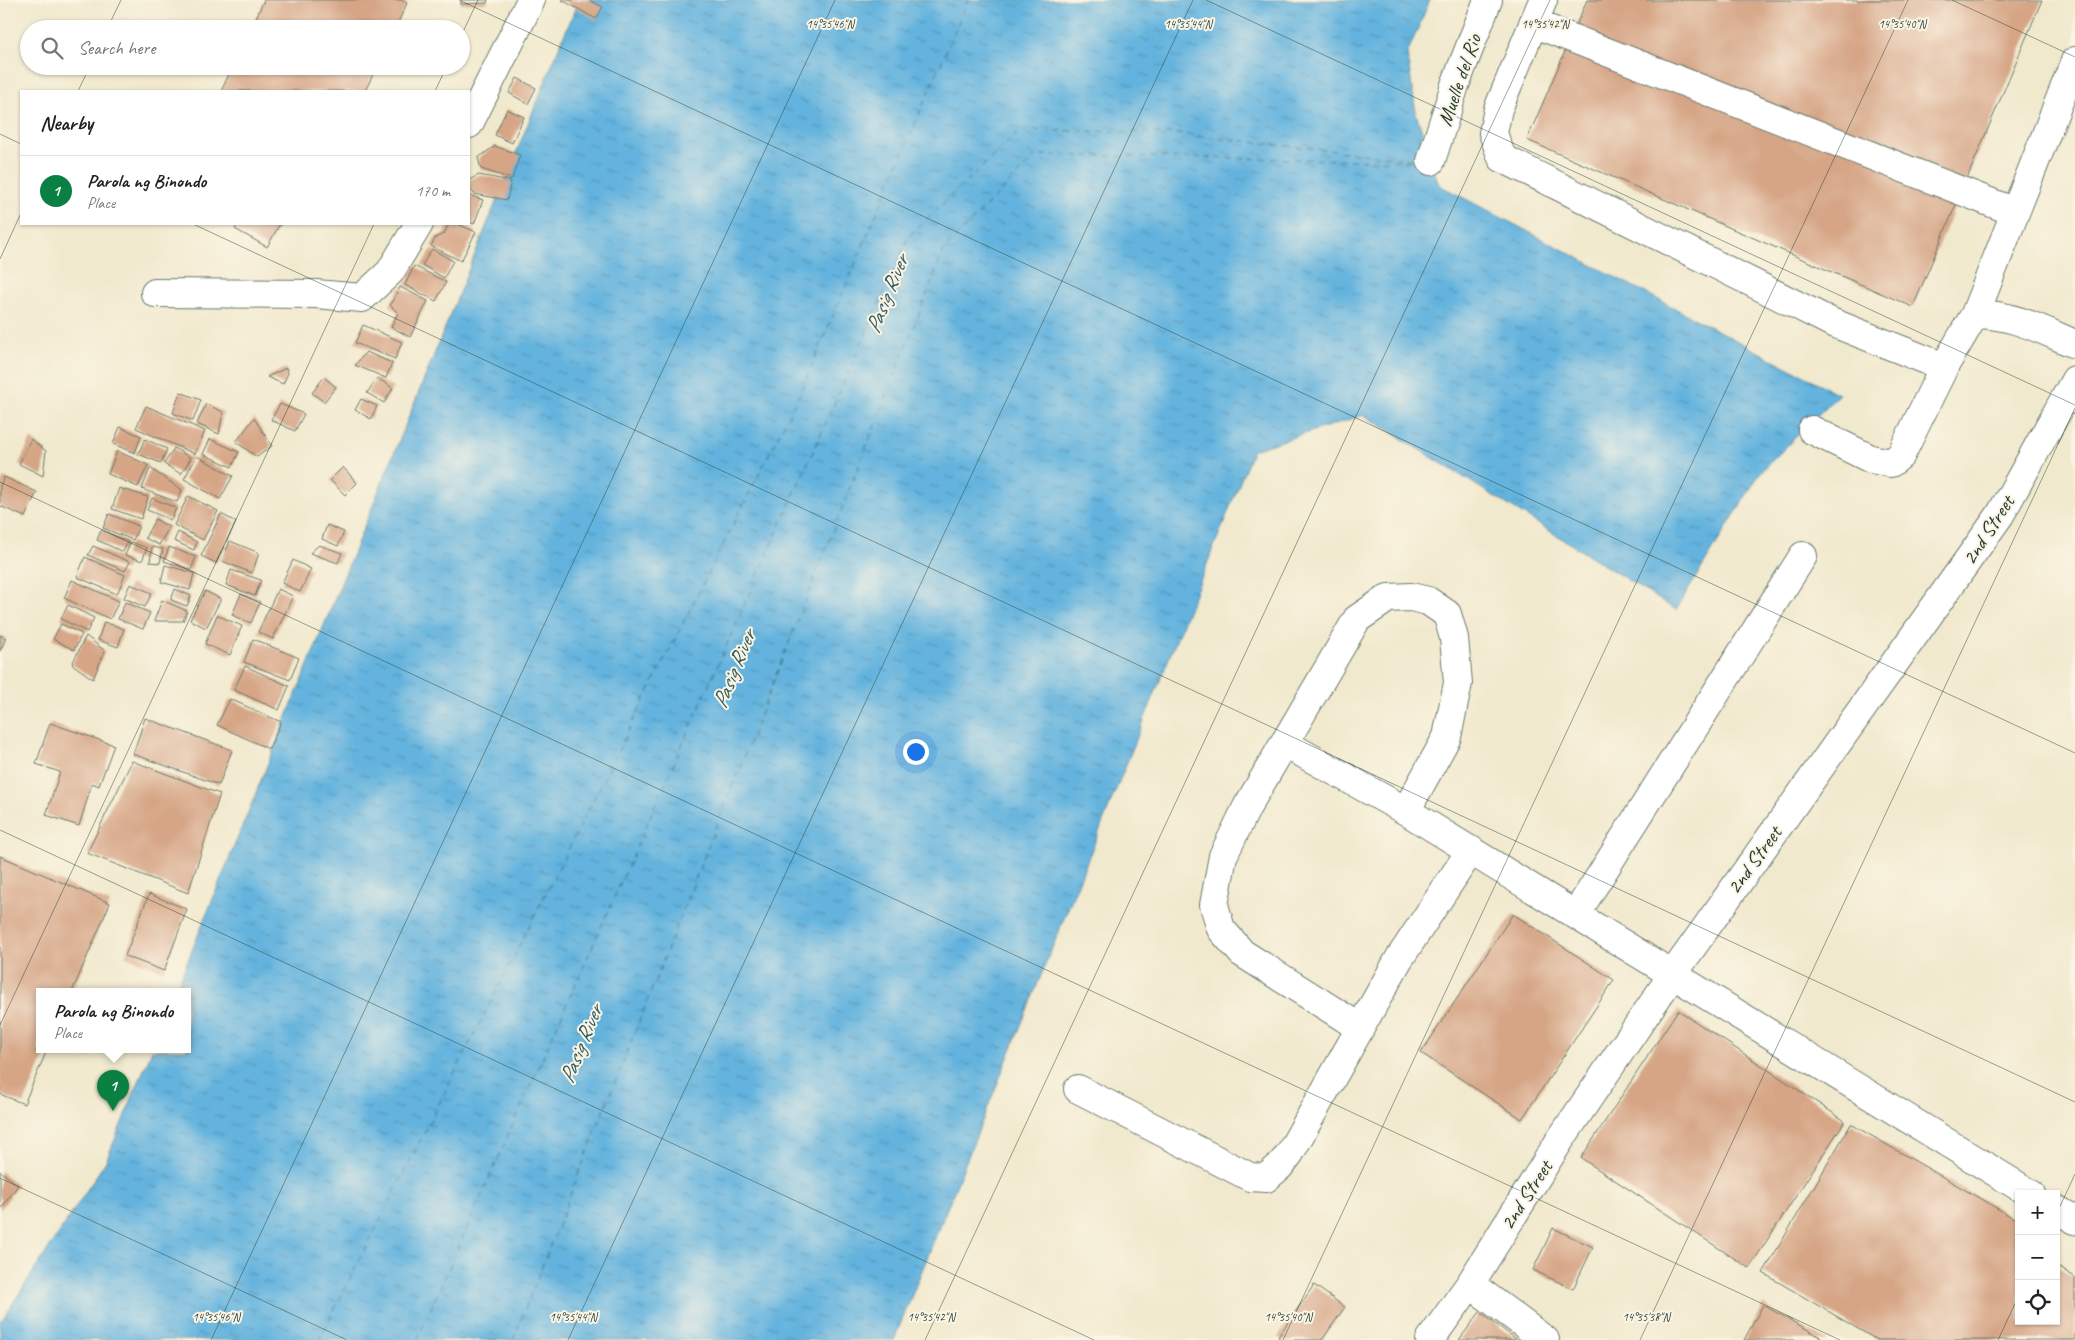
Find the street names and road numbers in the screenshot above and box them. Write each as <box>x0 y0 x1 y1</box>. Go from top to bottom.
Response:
street label: Muelle del Rio <box>1431 29 1487 129</box>
street label: 2nd Street <box>1956 489 2021 570</box>
street label: 2nd Street <box>1721 819 1789 899</box>
street label: 2nd Street <box>1494 1154 1559 1235</box>

